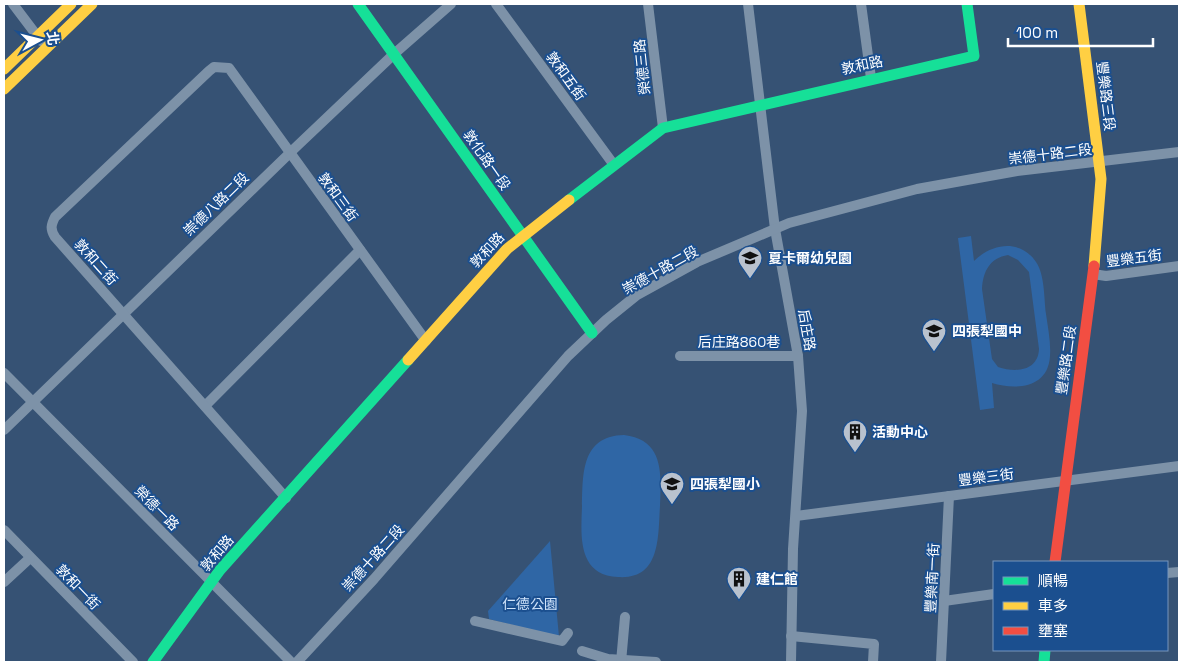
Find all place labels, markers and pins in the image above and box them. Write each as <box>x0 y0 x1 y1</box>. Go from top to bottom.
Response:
school or university icon: 夏卡爾幼兒園 <box>737 245 763 279</box>
place label: 夏卡爾幼兒園 <box>768 249 852 267</box>
school or university icon: 四張犁國中 <box>921 318 947 352</box>
place label: 四張犁國中 <box>952 322 1022 340</box>
building icon: 活動中心 <box>842 419 868 453</box>
place label: 活動中心 <box>872 423 928 441</box>
school or university icon: 四張犁國小 <box>659 471 685 505</box>
place label: 四張犁國小 <box>690 475 760 493</box>
building icon: 建仁館 <box>726 566 752 600</box>
place label: 建仁館 <box>756 570 798 588</box>

